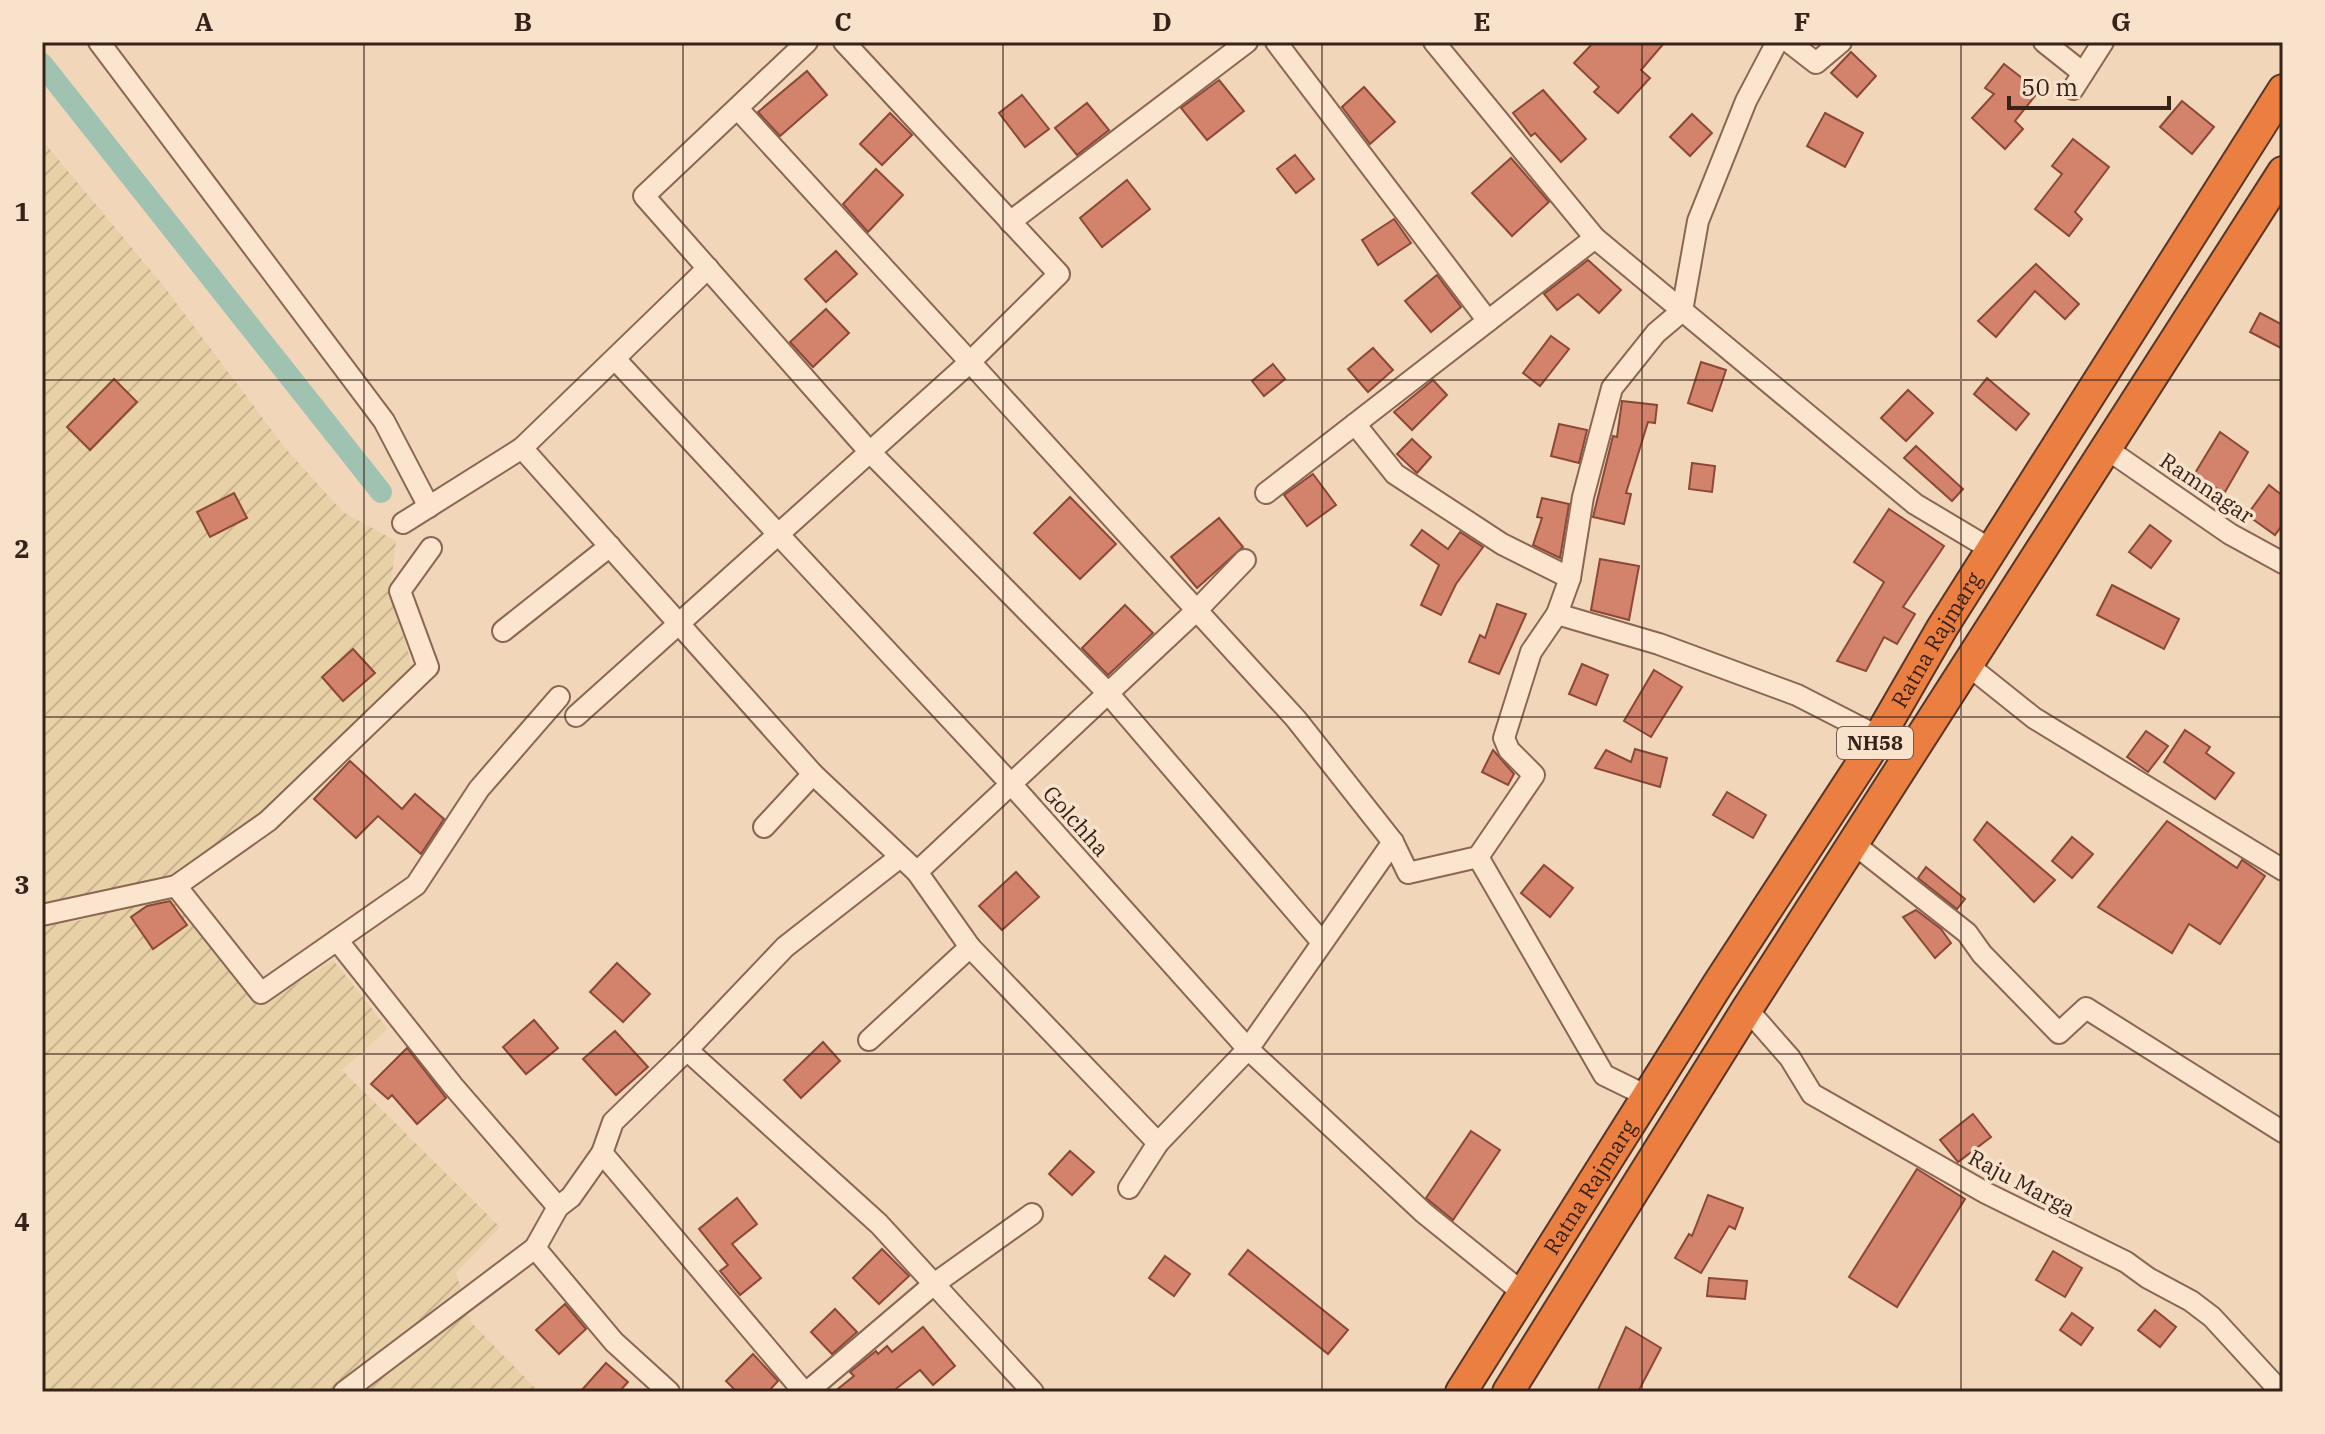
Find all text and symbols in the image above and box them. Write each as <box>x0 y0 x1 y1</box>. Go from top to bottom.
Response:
text: A <box>195 4 213 38</box>
text: B <box>514 4 532 38</box>
text: C <box>834 4 852 38</box>
text: D <box>1152 4 1172 38</box>
text: E <box>1473 4 1491 38</box>
text: F <box>1794 4 1810 38</box>
text: G <box>2111 4 2131 38</box>
scale bar <box>2009 60 2169 110</box>
text: 50 m <box>2021 71 2078 103</box>
text: 1 <box>14 194 30 228</box>
street label: Ramnagar <box>2155 446 2260 530</box>
text: 2 <box>14 531 30 565</box>
street label: Ratna Rajmarg <box>1884 566 1988 713</box>
road number: NH58 <box>1837 727 1913 759</box>
street label: Golchha <box>1037 779 1116 862</box>
text: 3 <box>14 867 30 901</box>
street label: Ratna Rajmarg <box>1536 1114 1643 1260</box>
street label: Raju Marga <box>1964 1142 2081 1223</box>
text: 4 <box>14 1204 30 1238</box>

